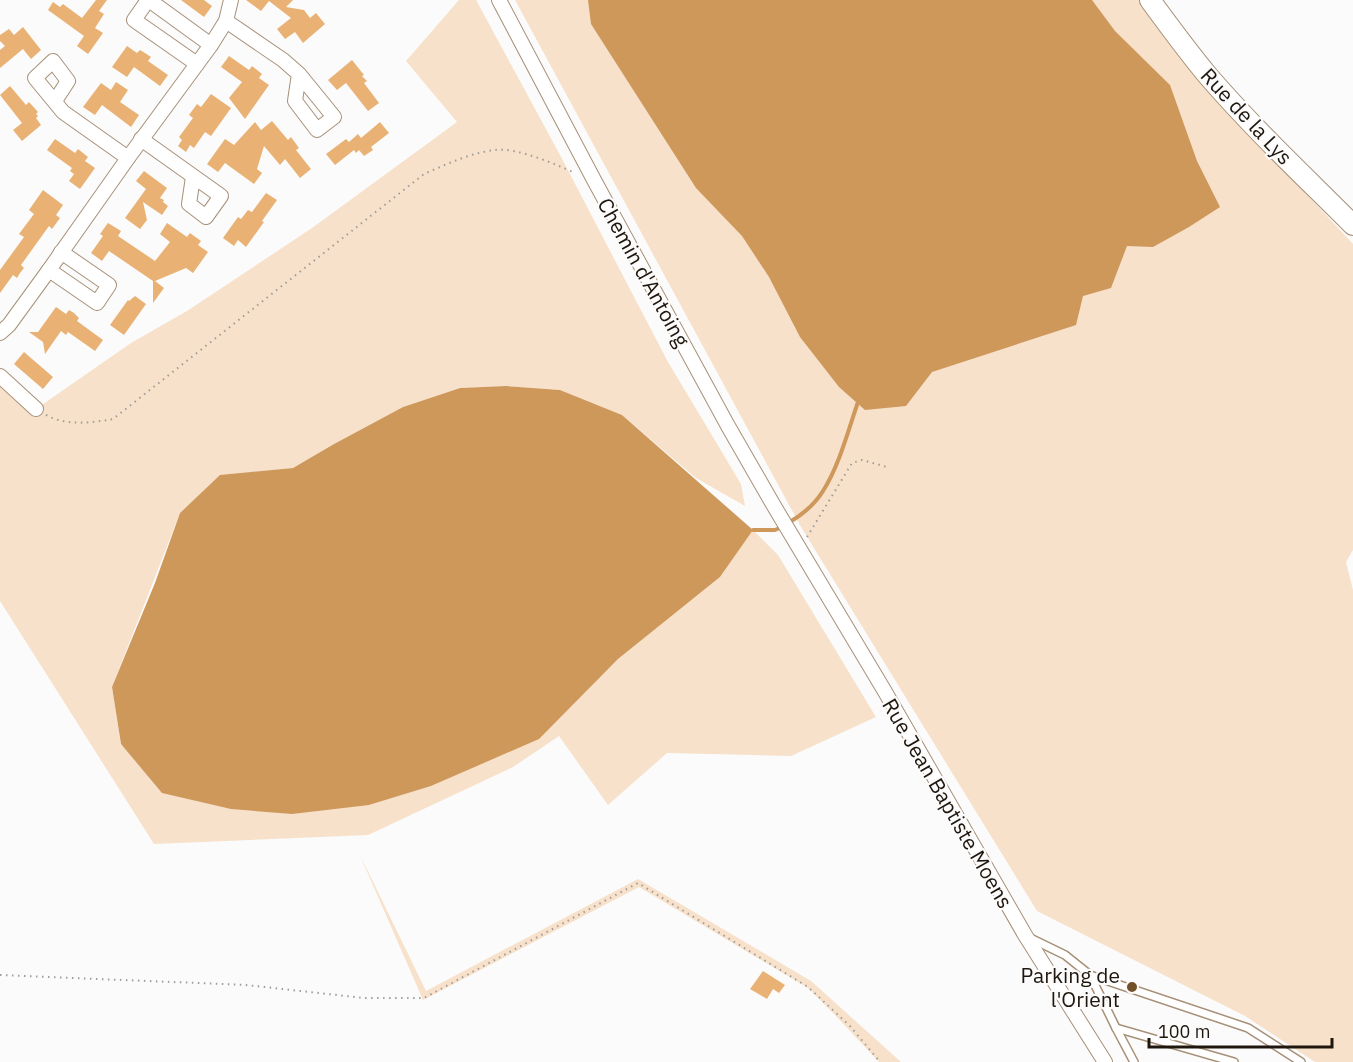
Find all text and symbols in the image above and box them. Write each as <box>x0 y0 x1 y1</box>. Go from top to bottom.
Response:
street label: Rue de la Lys <box>1195 62 1299 170</box>
street label: Chemin d'Antoing <box>592 193 696 351</box>
street label: Rue Jean Baptiste Moens <box>876 693 1020 913</box>
place label: Parking de l'Orient <box>1021 961 1120 1013</box>
marker: Parking de l'Orient <box>1125 980 1139 994</box>
scale bar <box>1149 1011 1332 1049</box>
text: 100 m <box>1158 1020 1210 1043</box>

